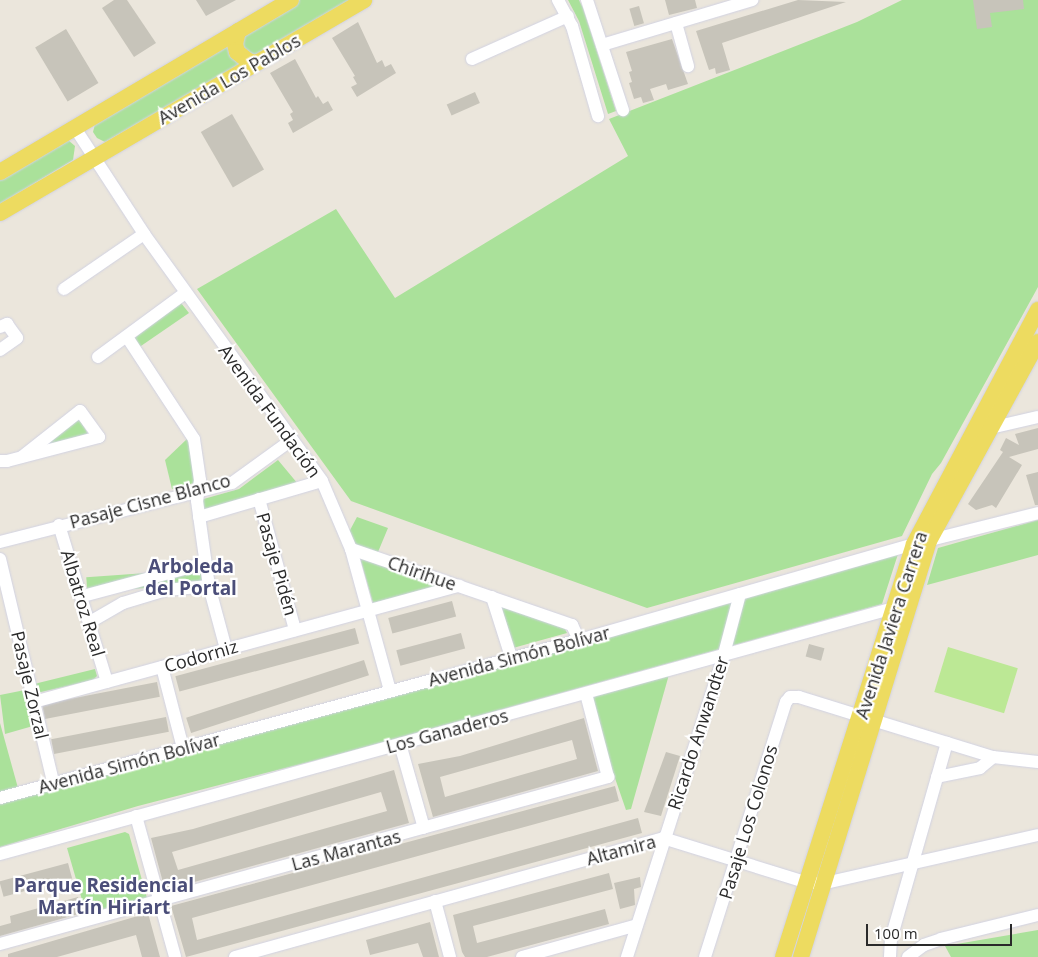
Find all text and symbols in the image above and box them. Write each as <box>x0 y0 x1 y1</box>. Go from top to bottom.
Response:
street label: Avenida Los Pablos <box>154 29 304 129</box>
street label: Avenida Fundación <box>214 340 326 482</box>
street label: Pasaje Cisne Blanco <box>67 469 233 533</box>
street label: Pasaje Pidén <box>252 510 302 618</box>
street label: Avenida Javiera Carrera <box>850 529 932 721</box>
street label: Albatroz Real <box>57 547 109 659</box>
street label: Chirihue <box>385 551 459 595</box>
district label: Arboleda del Portal <box>145 556 237 600</box>
street label: Avenida Simón Bolívar <box>426 621 612 691</box>
street label: Pasaje Zorzal <box>7 629 53 741</box>
street label: Codorniz <box>162 635 240 677</box>
street label: Ricardo Anwandter <box>663 653 733 813</box>
street label: Los Ganaderos <box>384 704 510 758</box>
street label: Avenida Simón Bolívar <box>36 728 222 798</box>
street label: Pasaje Los Colonos <box>714 742 782 902</box>
street label: Las Marantas <box>289 825 403 875</box>
street label: Altamira <box>584 830 658 870</box>
district label: Parque Residencial Martín Hiriart <box>14 875 194 919</box>
scale bar <box>868 914 1014 946</box>
text: 100 m <box>874 923 918 943</box>

